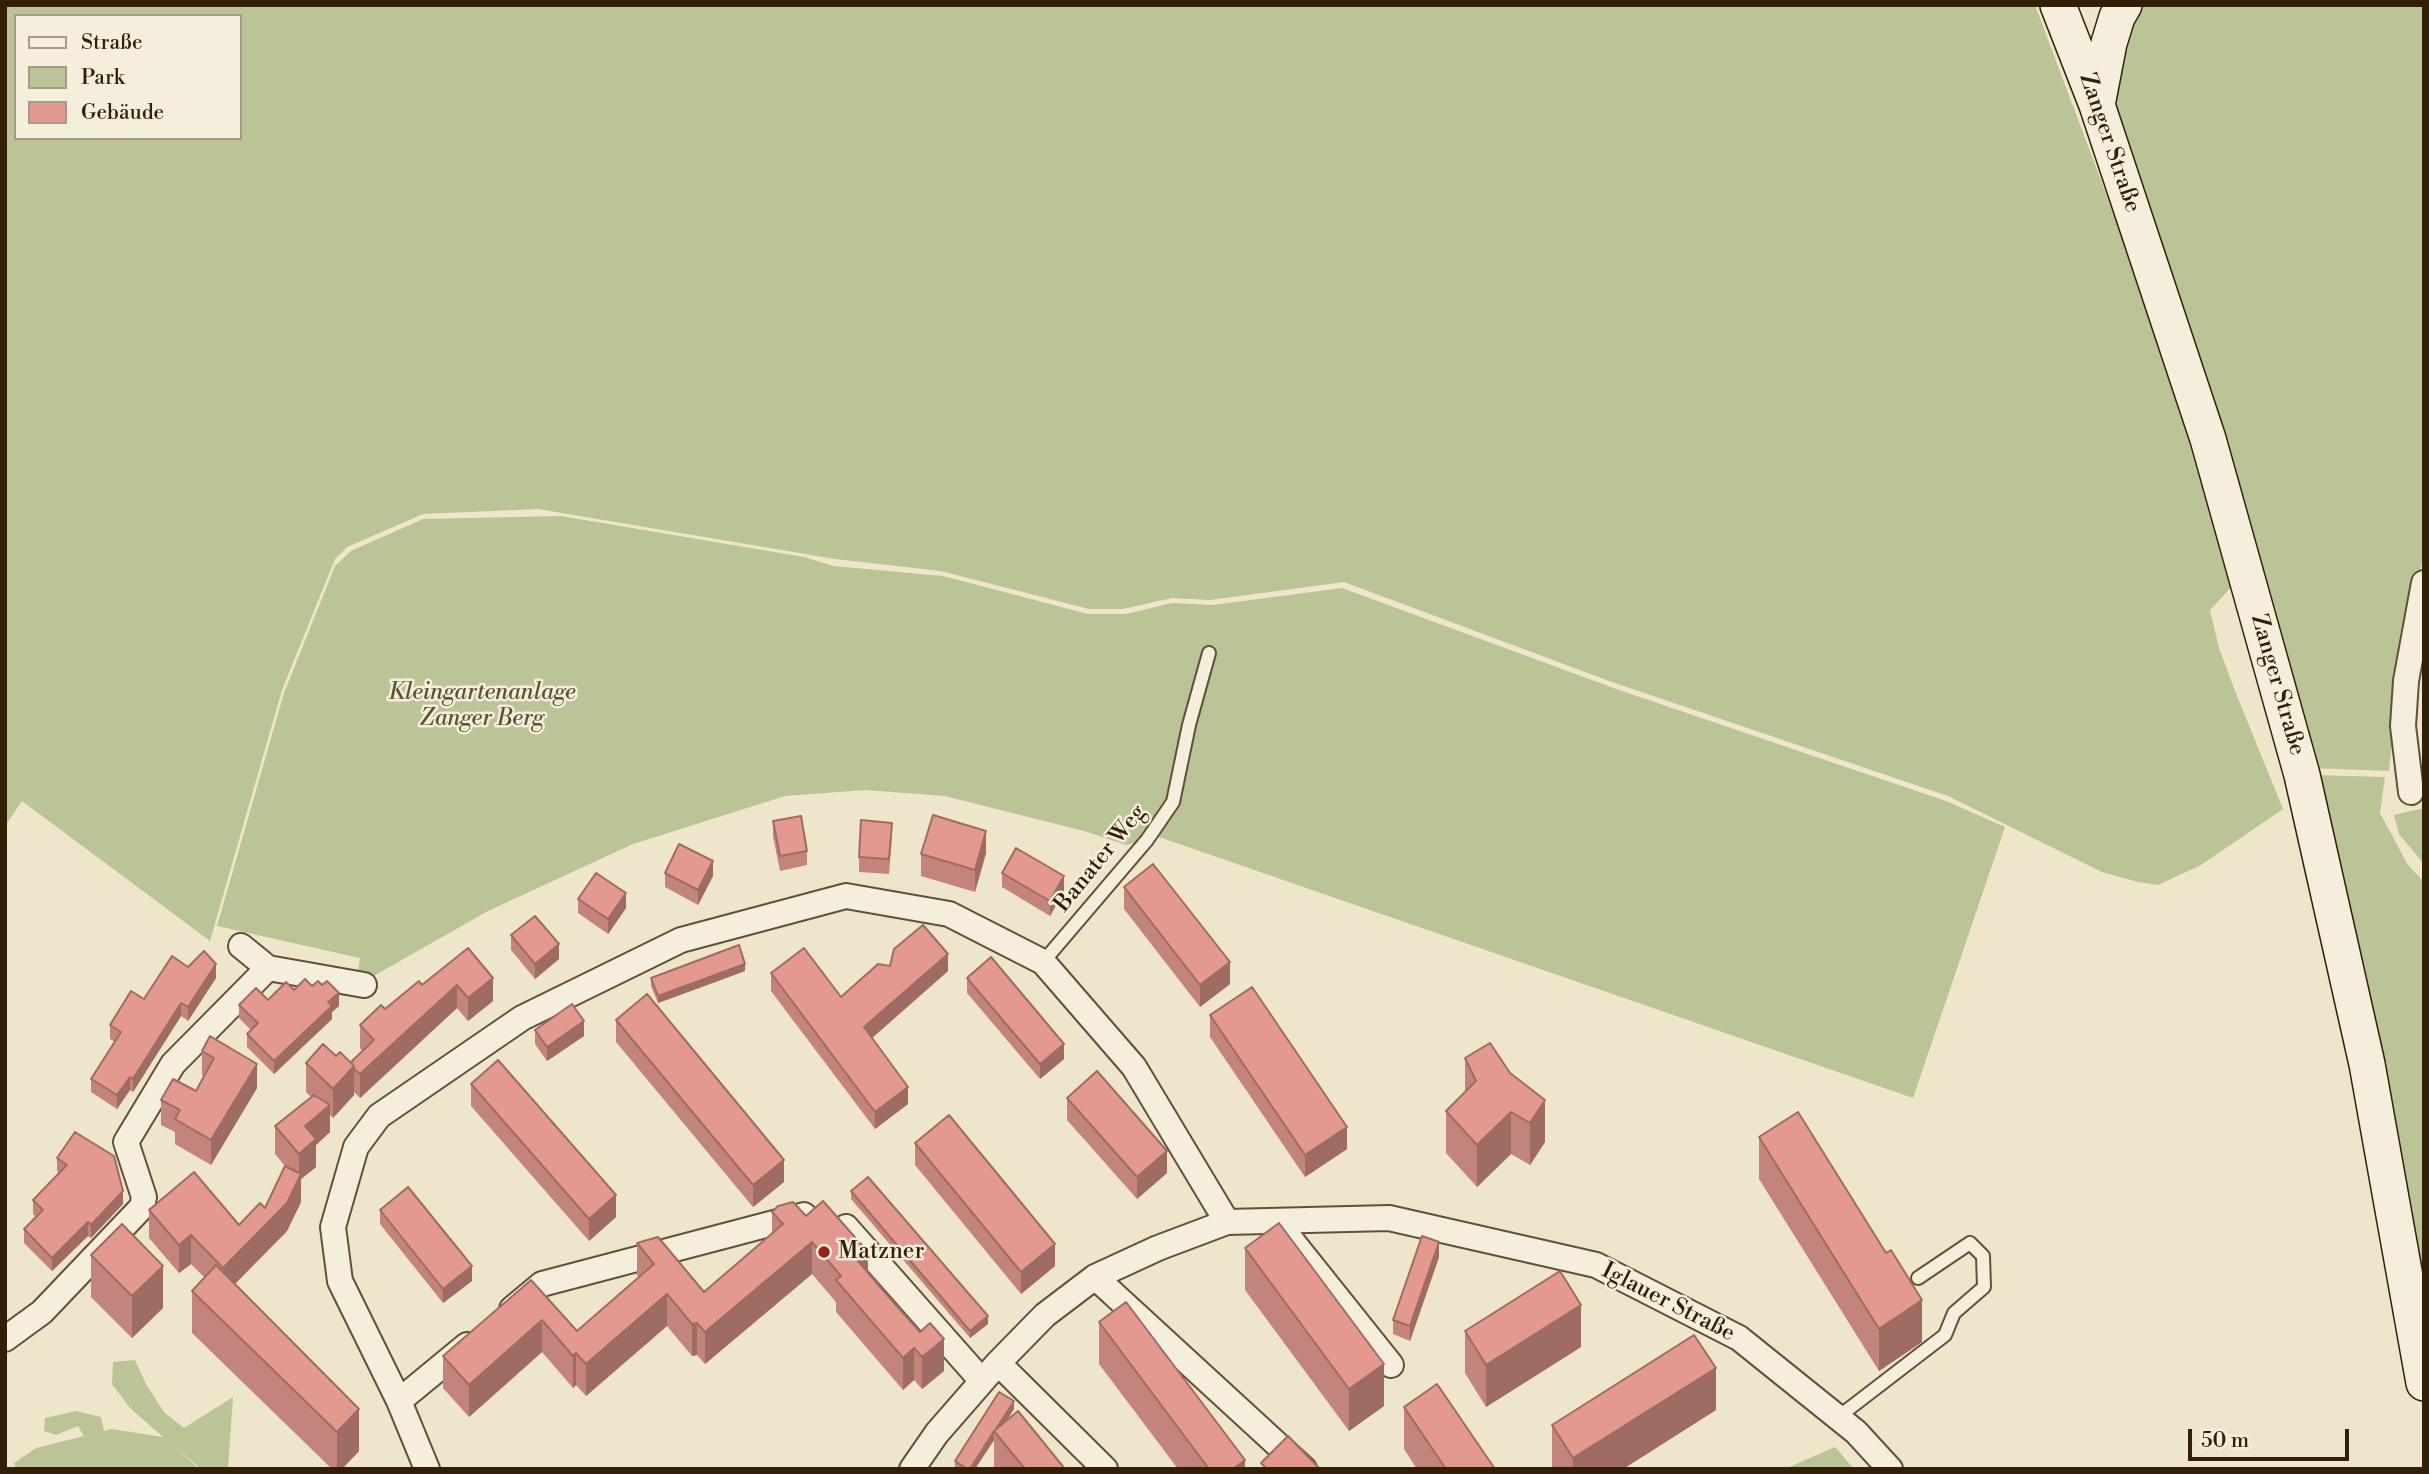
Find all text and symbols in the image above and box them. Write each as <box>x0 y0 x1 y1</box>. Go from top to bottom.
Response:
legend <box>14 14 242 140</box>
text: Straße <box>81 30 143 56</box>
text: Park <box>81 65 125 91</box>
street label: Zanger Straße <box>2072 70 2146 216</box>
text: Gebäude <box>81 100 164 126</box>
street label: Zanger Straße <box>2244 611 2310 759</box>
park label: Kleingartenanlage Zanger Berg <box>388 679 576 733</box>
street label: Banater Weg <box>1049 800 1153 918</box>
place label: Matzner <box>838 1238 924 1266</box>
marker: Matzner <box>816 1244 832 1260</box>
street label: Iglauer Straße <box>1597 1258 1739 1348</box>
scale bar <box>2191 1414 2352 1458</box>
text: 50 m <box>2201 1428 2249 1454</box>

